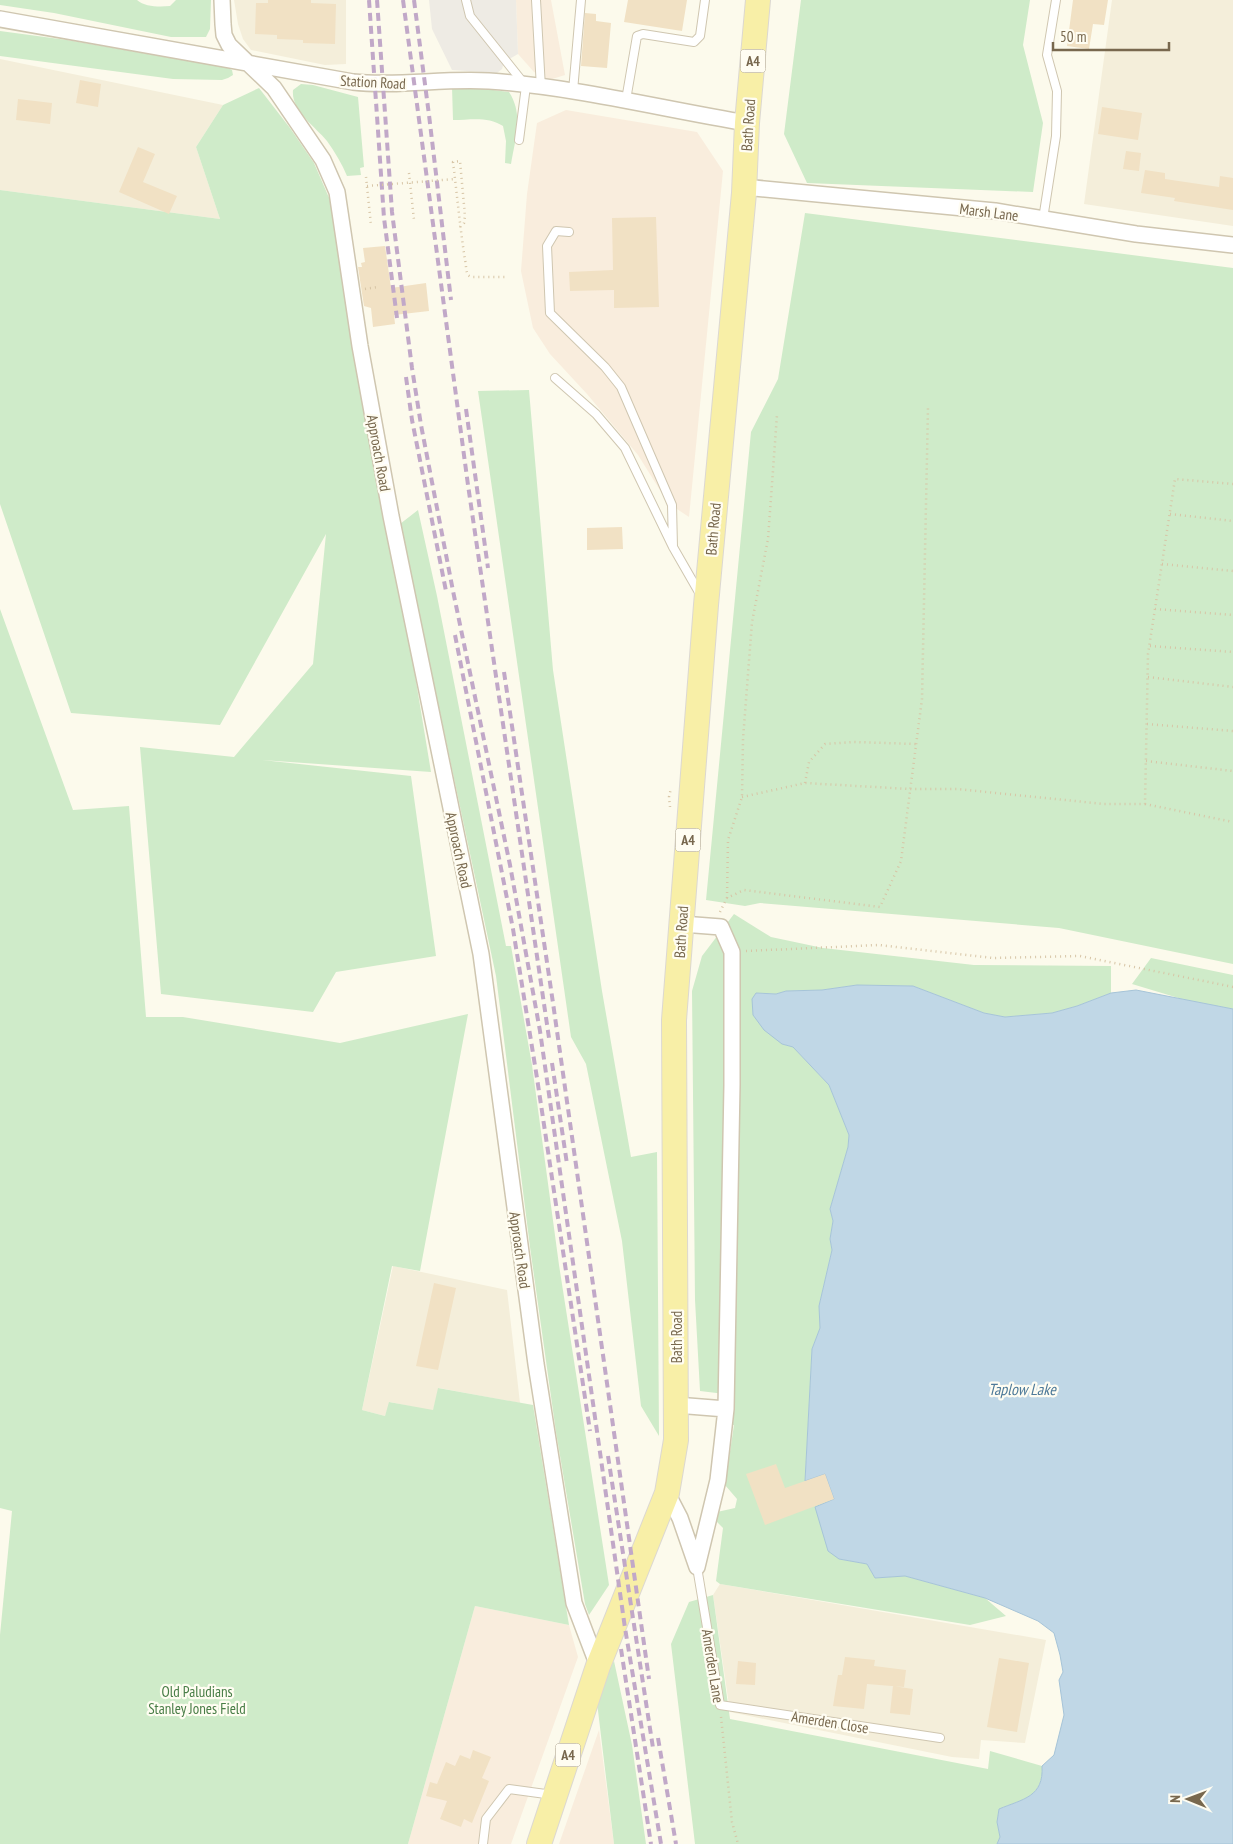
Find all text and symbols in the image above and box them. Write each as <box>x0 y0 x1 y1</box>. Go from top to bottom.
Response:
scale bar <box>1053 20 1169 52</box>
text: 50 m <box>1060 27 1086 46</box>
road number: A4 <box>740 49 766 72</box>
street label: Station Road <box>340 71 406 93</box>
street label: Bath Road <box>737 98 759 152</box>
street label: Marsh Lane <box>958 199 1020 225</box>
street label: Approach Road <box>363 413 395 493</box>
street label: Bath Road <box>701 502 725 556</box>
street label: Approach Road <box>442 810 476 890</box>
road number: A4 <box>676 828 700 852</box>
street label: Bath Road <box>670 905 692 959</box>
street label: Approach Road <box>505 1210 535 1290</box>
street label: Bath Road <box>667 1311 686 1363</box>
water label: Taplow Lake <box>988 1379 1057 1399</box>
street label: Amerden Lane <box>698 1628 728 1704</box>
park label: Old Paludians Stanley Jones Field <box>148 1682 246 1718</box>
street label: Amerden Close <box>790 1707 870 1737</box>
road number: A4 <box>556 1744 580 1766</box>
north arrow <box>1163 1774 1213 1824</box>
text: N <box>1166 1795 1184 1803</box>

